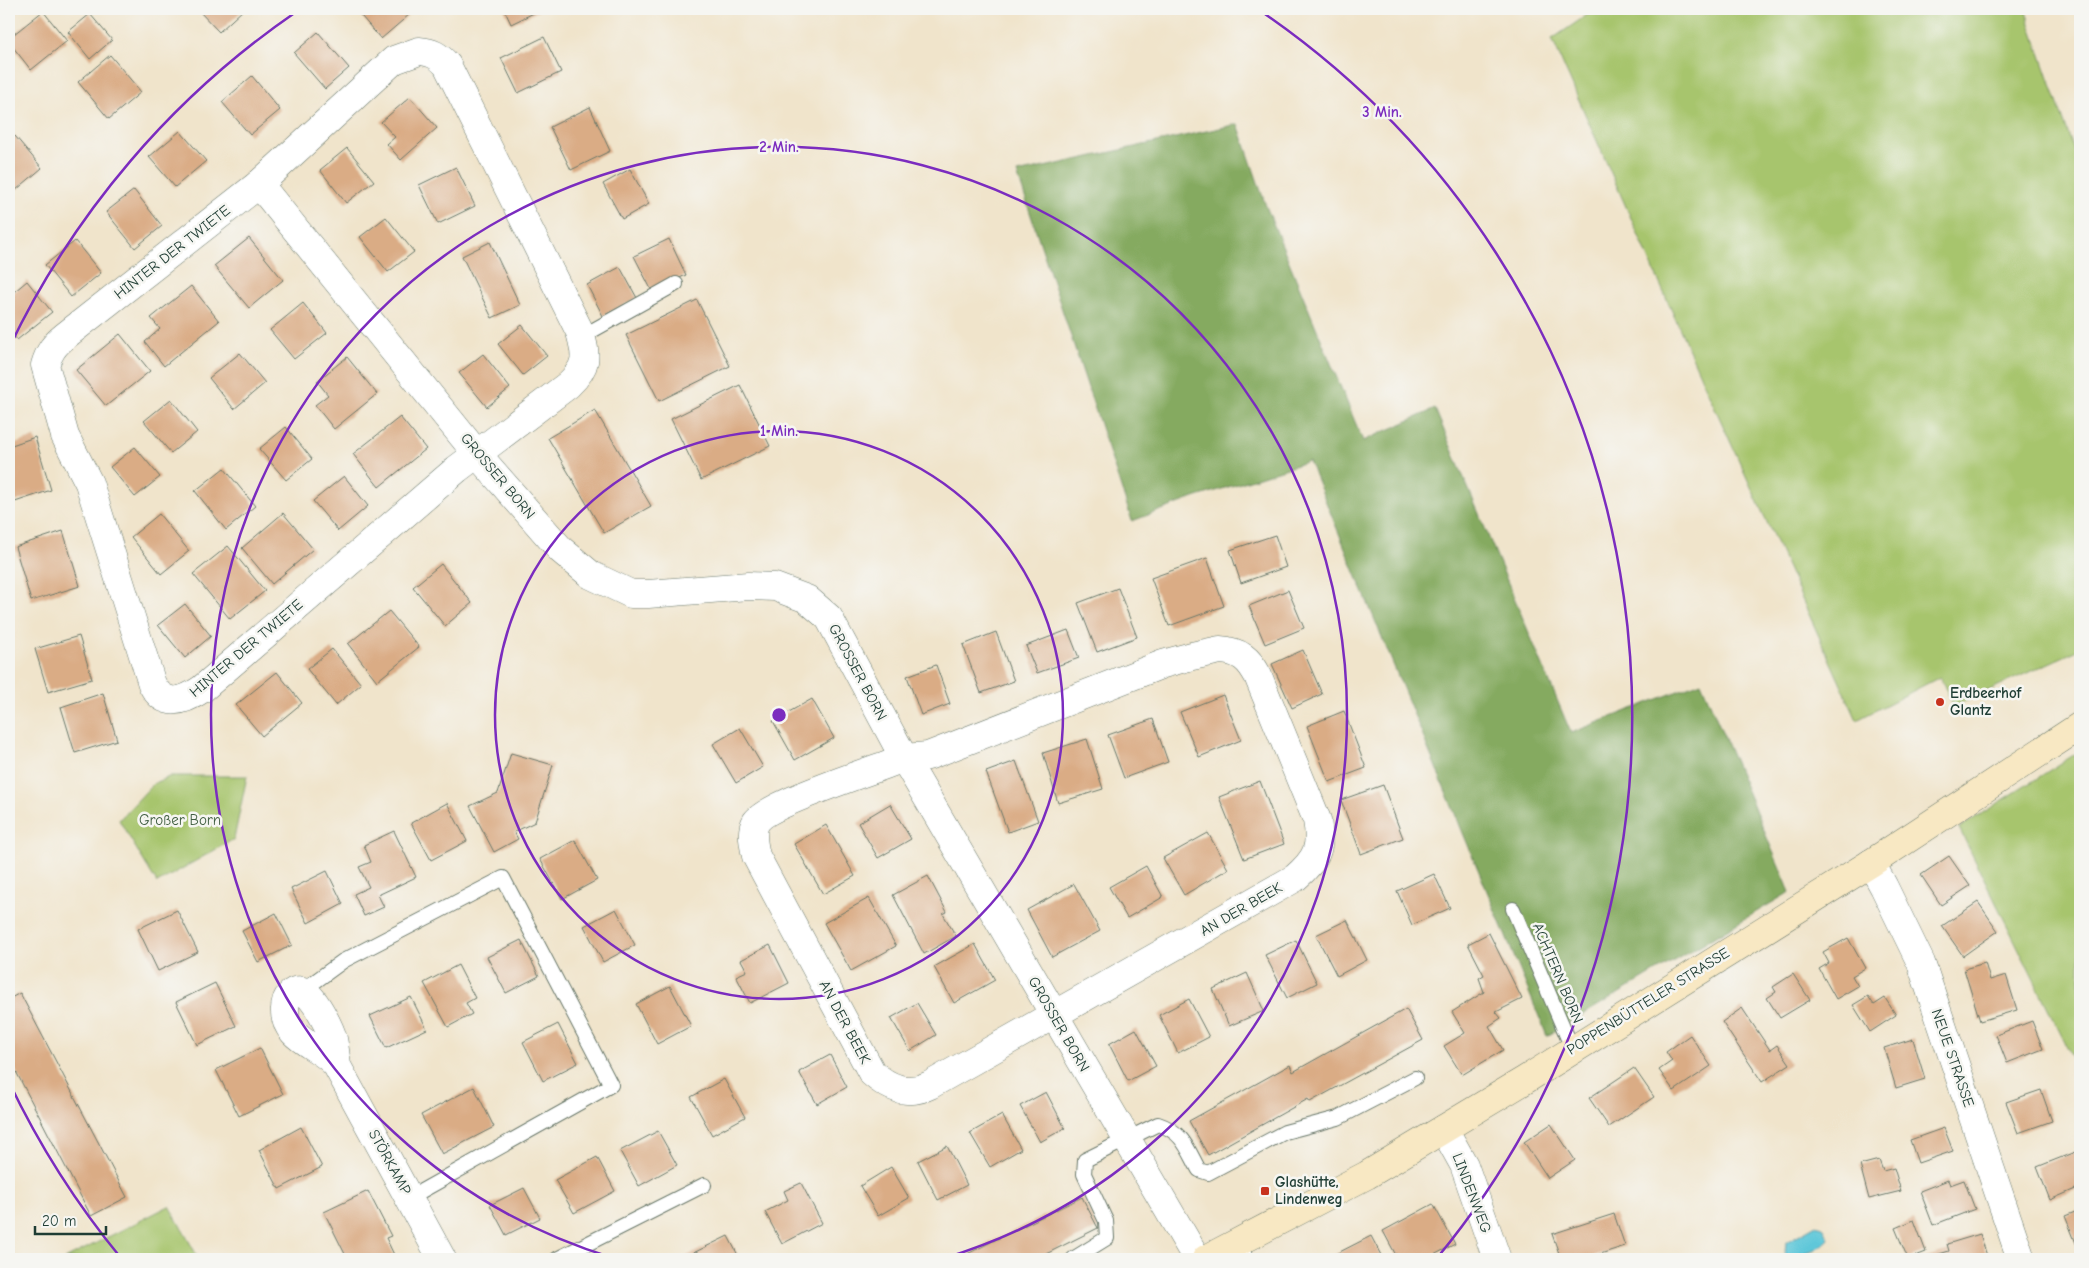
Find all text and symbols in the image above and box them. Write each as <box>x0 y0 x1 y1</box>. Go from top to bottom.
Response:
text: 3 Min. <box>1362 103 1402 121</box>
text: 2 Min. <box>759 138 799 156</box>
street label: HINTER DER TWIETE <box>110 201 234 303</box>
text: 1 Min. <box>760 422 798 440</box>
street label: GROSSER BORN <box>457 429 539 523</box>
street label: HINTER DER TWIETE <box>186 595 306 701</box>
street label: GROSSER BORN <box>825 621 891 723</box>
place label: Erdbeerhof Glantz <box>1950 684 2023 719</box>
marker: Erdbeerhof Glantz <box>1934 696 1946 708</box>
centre of rings <box>770 706 788 724</box>
park label: Großer Born <box>139 811 221 829</box>
street label: AN DER BEEK <box>1197 878 1286 940</box>
street label: ACHTERN BORN <box>1529 920 1587 1026</box>
street label: POPPENBÜTTELER STRASSE <box>1563 943 1733 1059</box>
street label: GROSSER BORN <box>1025 973 1093 1075</box>
street label: AN DER BEEK <box>815 977 875 1067</box>
street label: NEUE STRASSE <box>1928 1007 1978 1109</box>
street label: STÖRKAMP <box>365 1126 416 1198</box>
street label: LINDENWEG <box>1449 1150 1496 1236</box>
place label: Glashütte, Lindenweg <box>1275 1173 1343 1208</box>
marker: Glashütte, Lindenweg <box>1259 1185 1271 1197</box>
scale bar <box>35 1203 106 1235</box>
text: 20 m <box>42 1212 76 1230</box>

